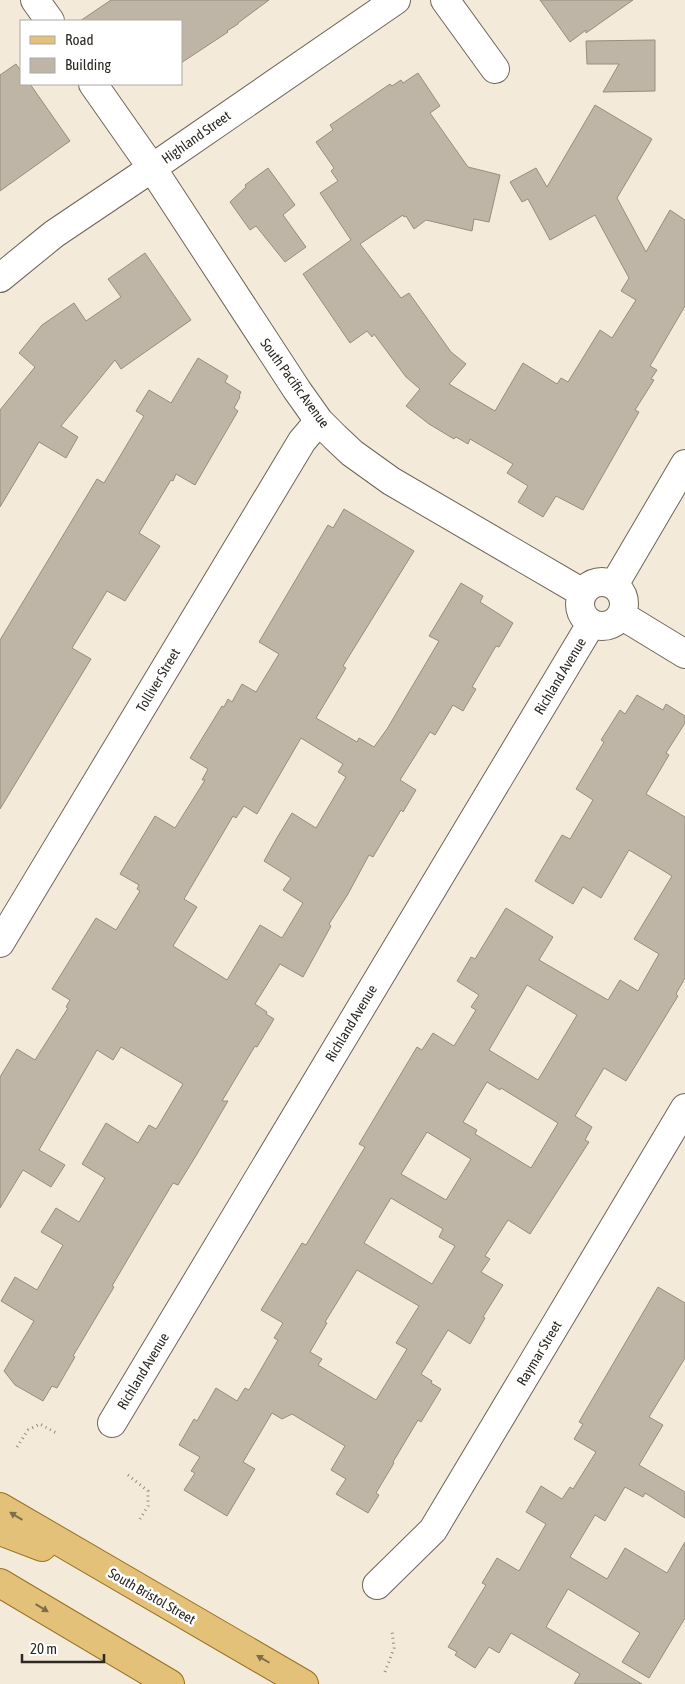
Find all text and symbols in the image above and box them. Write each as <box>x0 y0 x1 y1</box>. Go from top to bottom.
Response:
legend <box>20 20 182 85</box>
text: Road <box>65 31 94 48</box>
text: Building <box>65 56 111 73</box>
street label: Highland Street <box>158 107 234 167</box>
street label: South Pacific Avenue <box>257 335 333 431</box>
street label: Richland Avenue <box>531 635 589 717</box>
street label: Tolliver Street <box>133 645 183 715</box>
street label: Richland Avenue <box>322 982 380 1064</box>
street label: Raymar Street <box>513 1318 565 1388</box>
street label: Richland Avenue <box>114 1330 172 1412</box>
one-way arrow <box>9 1512 23 1520</box>
street label: South Bristol Street <box>106 1565 198 1627</box>
one-way arrow <box>35 1604 48 1613</box>
scale bar <box>22 1632 105 1664</box>
text: 20 m <box>30 1640 57 1657</box>
one-way arrow <box>256 1654 269 1663</box>

